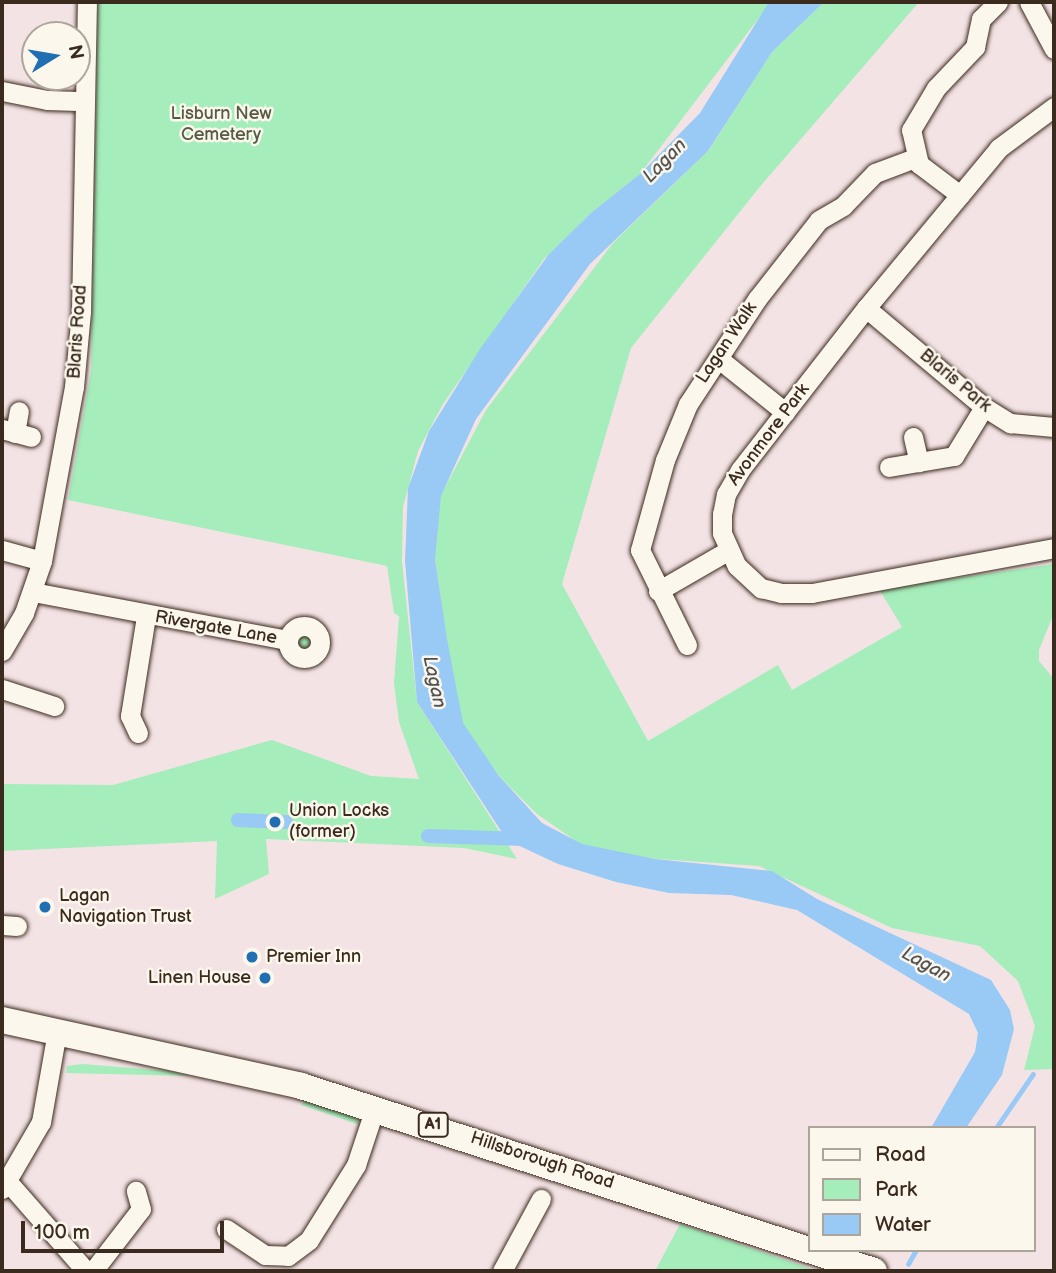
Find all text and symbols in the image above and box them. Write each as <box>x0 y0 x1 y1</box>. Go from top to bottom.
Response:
north arrow <box>21 21 91 91</box>
text: N <box>62 43 88 61</box>
park label: Lisburn New Cemetery <box>170 104 272 146</box>
water label: Lagan <box>638 134 692 188</box>
street label: Blaris Road <box>64 284 92 380</box>
street label: Lagan Walk <box>692 298 762 388</box>
street label: Blaris Park <box>915 345 995 417</box>
street label: Avonmore Park <box>724 380 814 490</box>
street label: Rivergate Lane <box>153 607 279 649</box>
water label: Lagan <box>417 654 451 710</box>
place label: Union Locks (former) <box>289 801 389 844</box>
marker: Union Locks (former) <box>267 814 283 830</box>
place label: Lagan Navigation Trust <box>59 886 192 928</box>
marker: Lagan Navigation Trust <box>37 899 53 915</box>
water label: Lagan <box>897 942 955 988</box>
place label: Premier Inn <box>266 946 361 968</box>
marker: Premier Inn <box>244 949 260 965</box>
place label: Linen House <box>148 967 251 989</box>
marker: Linen House <box>257 970 273 986</box>
road number: A1 <box>417 1112 449 1138</box>
legend <box>808 1126 1035 1252</box>
street label: Hillsborough Road <box>468 1128 616 1194</box>
text: Road <box>875 1142 926 1167</box>
text: Park <box>875 1177 917 1202</box>
scale bar <box>24 1206 228 1250</box>
text: Water <box>875 1212 931 1237</box>
text: 100 m <box>34 1220 90 1245</box>

